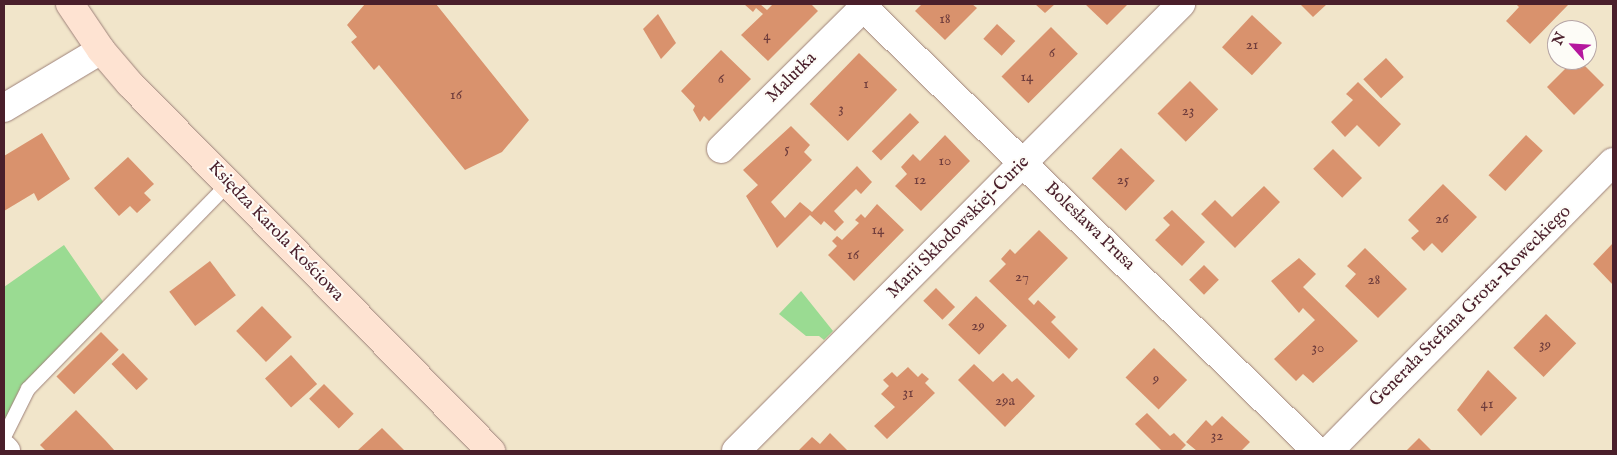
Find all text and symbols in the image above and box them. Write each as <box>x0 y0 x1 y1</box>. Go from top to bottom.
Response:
house number: 18 <box>939 10 951 28</box>
north arrow <box>1547 20 1597 70</box>
house number: 4 <box>763 27 771 45</box>
text: N <box>1549 29 1570 48</box>
house number: 21 <box>1246 36 1258 54</box>
house number: 6 <box>1049 44 1055 62</box>
street label: Malutka <box>762 48 822 108</box>
house number: 14 <box>1021 68 1033 86</box>
house number: 6 <box>718 70 724 88</box>
house number: 1 <box>863 75 869 93</box>
house number: 16 <box>450 86 462 104</box>
house number: 3 <box>838 100 844 118</box>
house number: 23 <box>1182 102 1194 120</box>
house number: 5 <box>784 140 790 158</box>
street label: Marii Skłodowskiej-Curie <box>883 152 1035 304</box>
house number: 10 <box>939 152 951 170</box>
street label: Księdza Karola Kościowa <box>203 158 347 306</box>
house number: 12 <box>914 171 926 189</box>
house number: 25 <box>1117 171 1129 189</box>
street label: Bolesława Prusa <box>1039 178 1139 276</box>
street label: Generała Stefana Grota-Roweckiego <box>1366 202 1576 412</box>
house number: 26 <box>1435 210 1449 228</box>
house number: 14 <box>872 221 884 239</box>
house number: 16 <box>847 246 859 264</box>
house number: 27 <box>1015 268 1029 286</box>
house number: 28 <box>1368 271 1380 289</box>
house number: 29 <box>971 317 985 335</box>
house number: 39 <box>1539 336 1551 354</box>
house number: 30 <box>1312 339 1324 357</box>
house number: 9 <box>1153 370 1159 388</box>
house number: 31 <box>902 384 914 402</box>
house number: 29a <box>995 392 1015 410</box>
house number: 41 <box>1481 395 1493 413</box>
house number: 32 <box>1211 427 1223 445</box>

